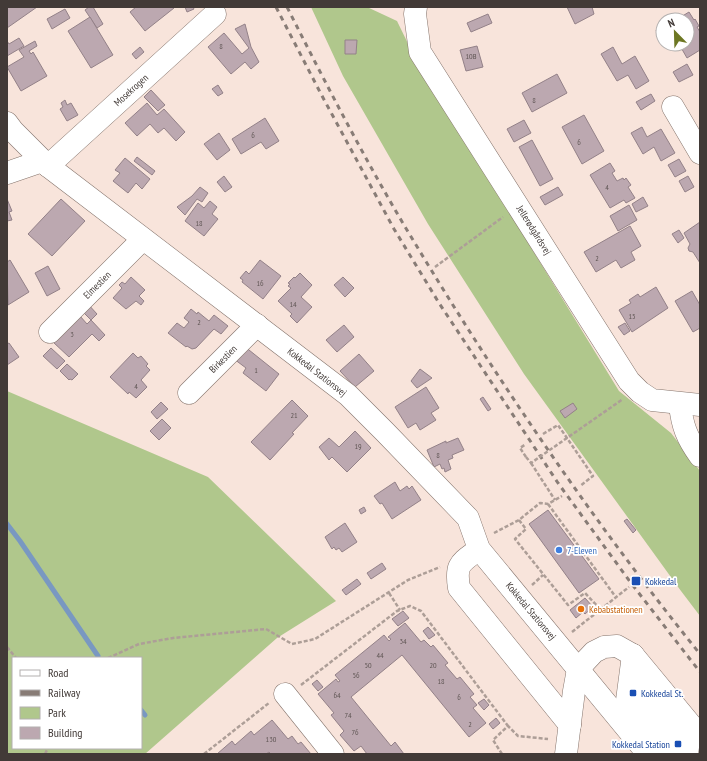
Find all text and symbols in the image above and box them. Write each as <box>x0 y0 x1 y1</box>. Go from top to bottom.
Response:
north arrow <box>655 12 695 52</box>
text: N <box>666 15 677 30</box>
house number: 8 <box>219 41 223 51</box>
house number: 10B <box>466 51 477 61</box>
street label: Mosekrogen <box>111 71 151 109</box>
house number: 8 <box>532 95 536 105</box>
house number: 6 <box>251 130 255 140</box>
house number: 6 <box>577 137 581 147</box>
house number: 4 <box>605 182 609 192</box>
street label: Jellerødgårdsvej <box>513 202 554 257</box>
house number: 18 <box>195 218 203 228</box>
house number: 2 <box>595 253 599 263</box>
street label: Elmestien <box>80 268 114 302</box>
house number: 16 <box>256 278 264 288</box>
house number: 14 <box>289 299 297 309</box>
house number: 15 <box>628 311 636 321</box>
house number: 2 <box>197 317 201 327</box>
house number: 3 <box>70 329 74 339</box>
street label: Birkestien <box>206 342 240 376</box>
street label: Kokkedal Stationsvej <box>285 345 349 399</box>
house number: 1 <box>254 365 258 375</box>
house number: 4 <box>134 381 138 391</box>
house number: 21 <box>290 410 298 420</box>
house number: 19 <box>354 441 362 451</box>
house number: 8 <box>436 450 440 460</box>
place label: 7-Eleven <box>567 544 597 557</box>
marker: 7-Eleven <box>554 545 564 555</box>
marker: Kokkedal <box>630 575 642 587</box>
place label: Kokkedal <box>645 575 677 588</box>
street label: Kokkedal Stationsvej <box>503 579 559 643</box>
place label: Kebabstationen <box>589 603 643 616</box>
marker: Kebabstationen <box>576 604 586 614</box>
house number: 34 <box>399 636 407 646</box>
house number: 44 <box>376 650 384 660</box>
legend <box>12 657 142 749</box>
house number: 50 <box>364 660 372 670</box>
house number: 20 <box>429 660 437 670</box>
text: Road <box>48 665 68 680</box>
house number: 56 <box>352 670 360 680</box>
house number: 18 <box>437 676 445 686</box>
text: Railway <box>48 685 81 700</box>
place label: Kokkedal St. <box>641 687 683 700</box>
marker: Kokkedal St. <box>628 688 638 698</box>
house number: 64 <box>333 690 341 700</box>
house number: 6 <box>457 692 461 702</box>
text: Park <box>48 705 66 720</box>
house number: 74 <box>344 710 352 720</box>
house number: 2 <box>468 719 472 729</box>
text: Building <box>48 725 83 740</box>
house number: 76 <box>351 727 359 737</box>
house number: 130 <box>266 734 277 744</box>
place label: Kokkedal Station <box>612 738 670 751</box>
marker: Kokkedal Station <box>673 739 683 749</box>

